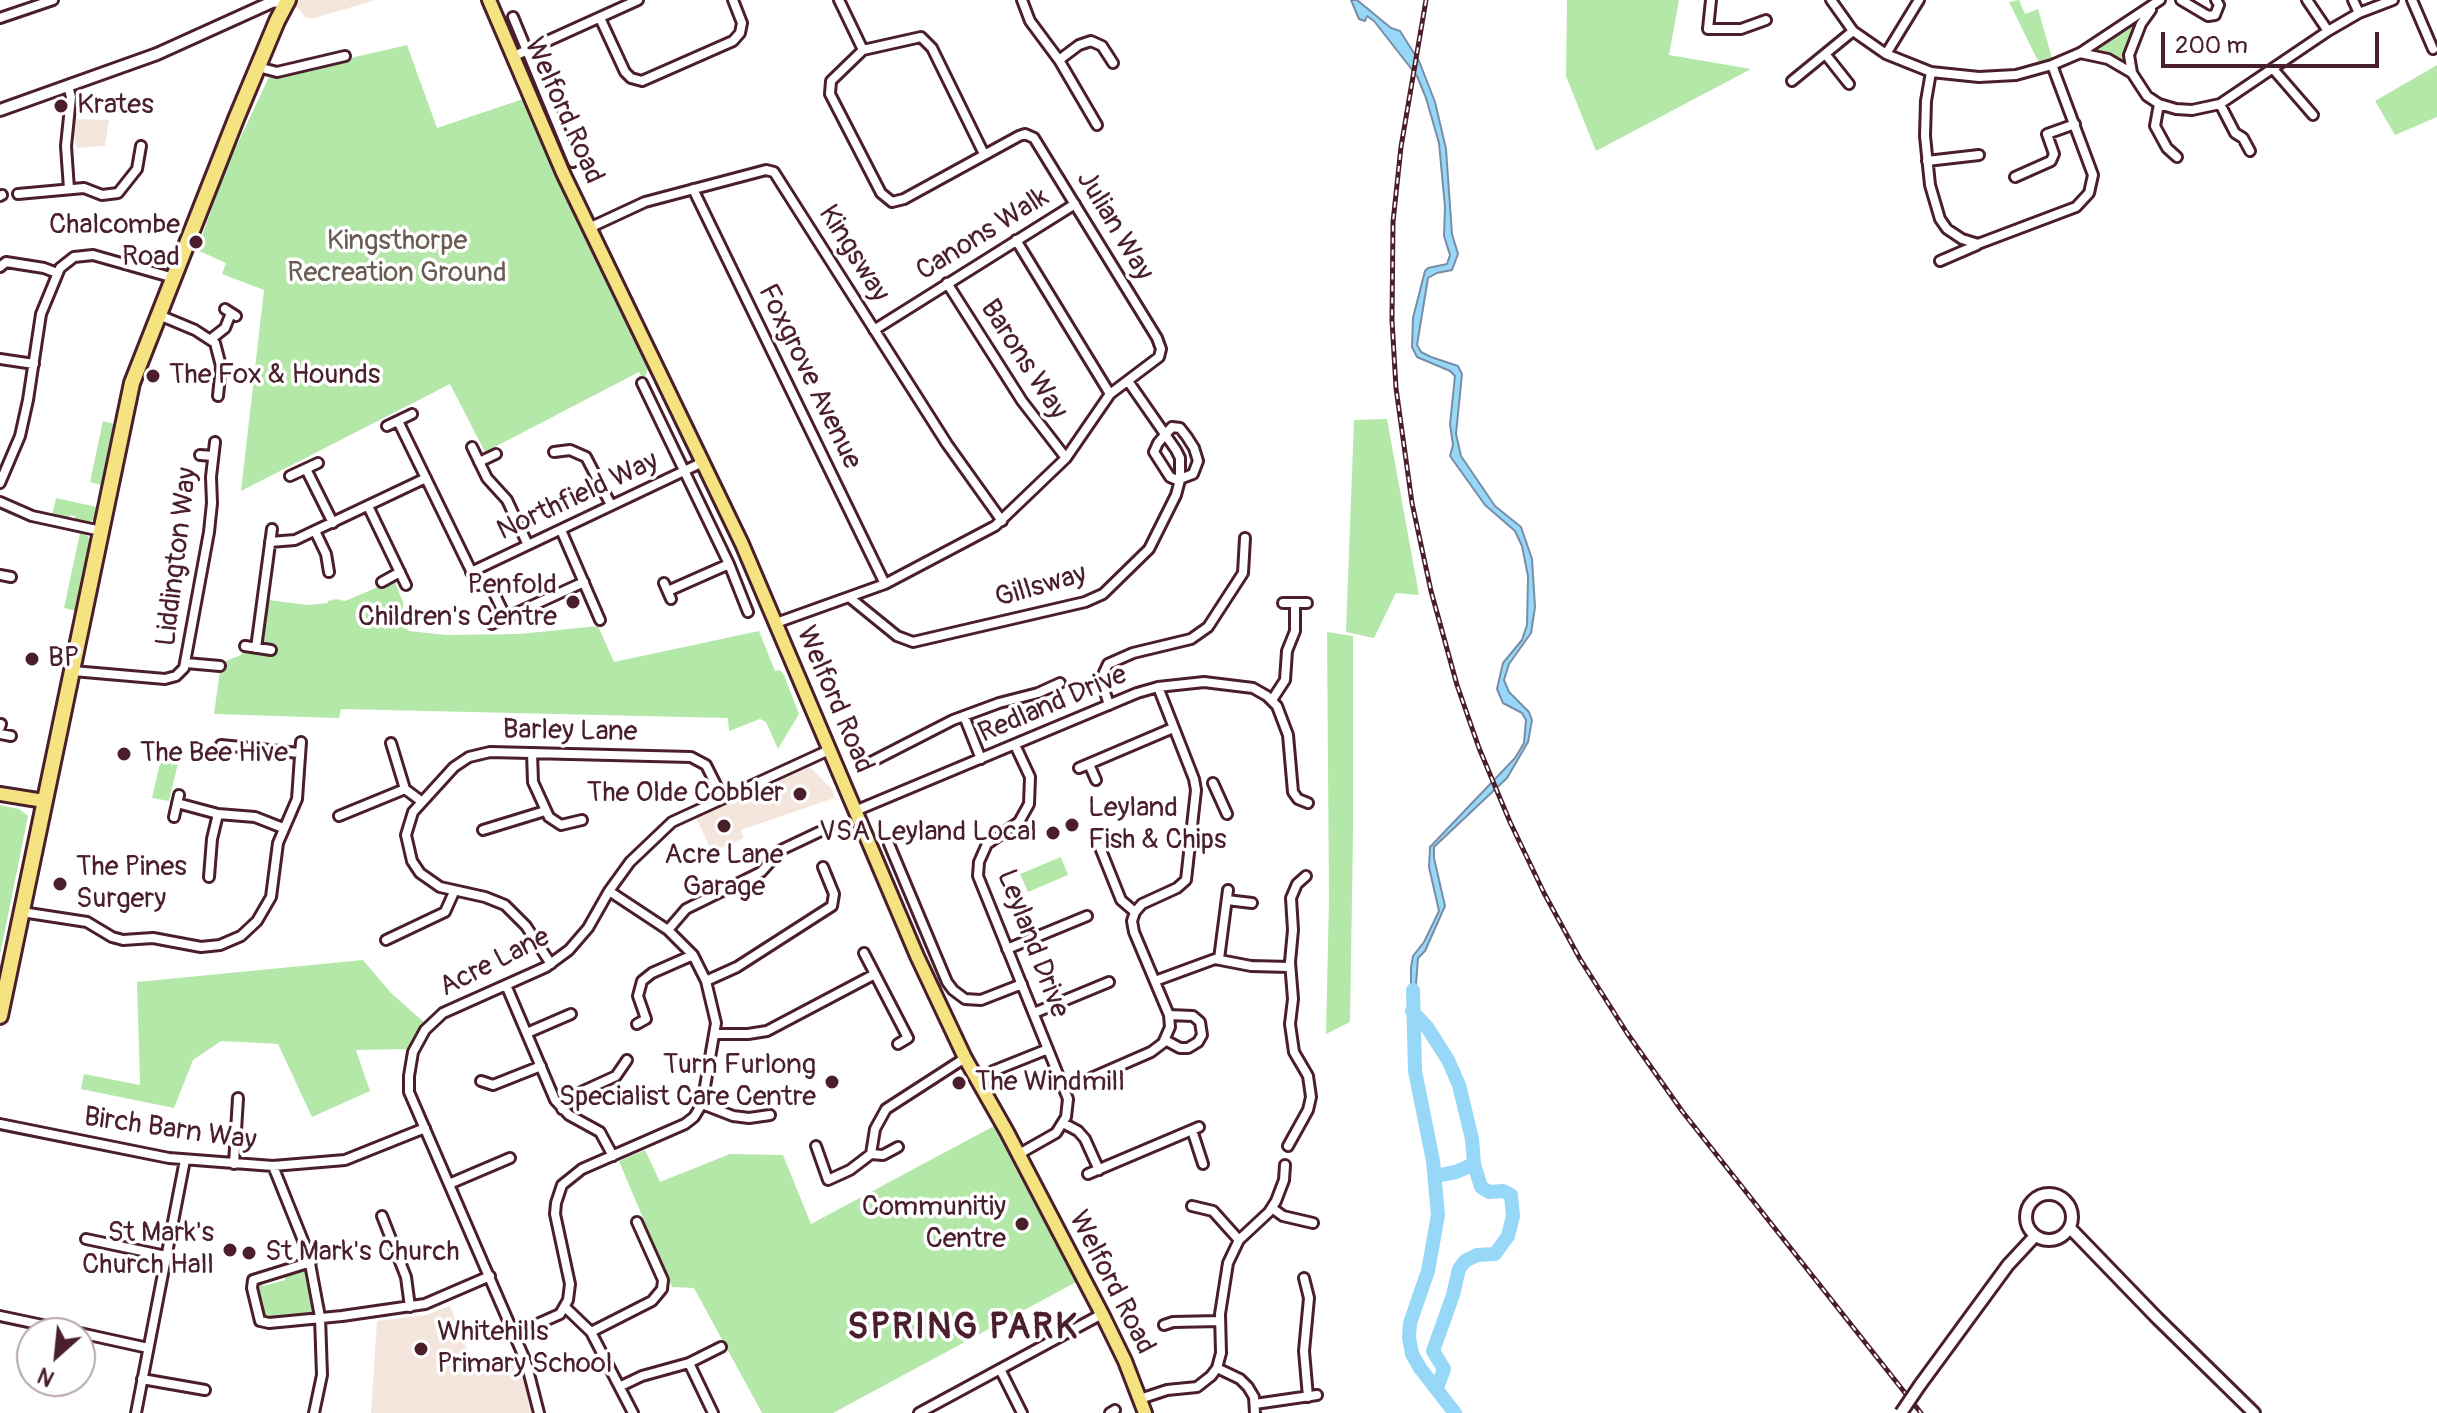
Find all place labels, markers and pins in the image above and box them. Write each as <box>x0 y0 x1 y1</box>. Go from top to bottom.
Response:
place label: Krates <box>77 89 154 123</box>
marker: Krates <box>52 97 70 115</box>
place label: Chalcombe Road <box>49 209 180 275</box>
marker: Chalcombe Road <box>187 233 205 251</box>
place label: The Fox & Hounds <box>169 359 380 393</box>
marker: The Fox & Hounds <box>144 367 162 385</box>
place label: Penfold Children's Centre <box>358 569 557 635</box>
marker: Penfold Children's Centre <box>564 593 582 611</box>
place label: BP <box>48 642 79 676</box>
marker: BP <box>23 650 41 668</box>
place label: The Bee Hive <box>140 737 288 771</box>
marker: The Bee Hive <box>115 745 133 763</box>
place label: The Olde Cobbler <box>587 777 784 811</box>
marker: The Olde Cobbler <box>791 785 809 803</box>
place label: Leyland Fish & Chips <box>1088 792 1227 858</box>
place label: VSA Leyland Local <box>819 816 1037 850</box>
marker: Leyland Fish & Chips <box>1063 816 1081 834</box>
marker: Acre Lane Garage <box>715 817 733 835</box>
marker: VSA Leyland Local <box>1044 824 1062 842</box>
place label: Acre Lane Garage <box>664 839 784 905</box>
place label: The Pines Surgery <box>76 851 187 917</box>
marker: The Pines Surgery <box>51 875 69 893</box>
place label: Turn Furlong Specialist Care Centre <box>559 1049 816 1115</box>
place label: The Windmill <box>975 1066 1125 1100</box>
marker: Turn Furlong Specialist Care Centre <box>823 1073 841 1091</box>
marker: The Windmill <box>950 1074 968 1092</box>
place label: Communitiy Centre <box>862 1191 1006 1257</box>
marker: Communitiy Centre <box>1013 1215 1031 1233</box>
place label: St Mark's Church Hall <box>82 1217 214 1283</box>
place label: St Mark's Church <box>265 1236 460 1270</box>
marker: St Mark's Church Hall <box>221 1241 239 1259</box>
marker: St Mark's Church <box>240 1244 258 1262</box>
place label: Whitehills Primary School <box>437 1316 613 1382</box>
marker: Whitehills Primary School <box>412 1340 430 1358</box>

